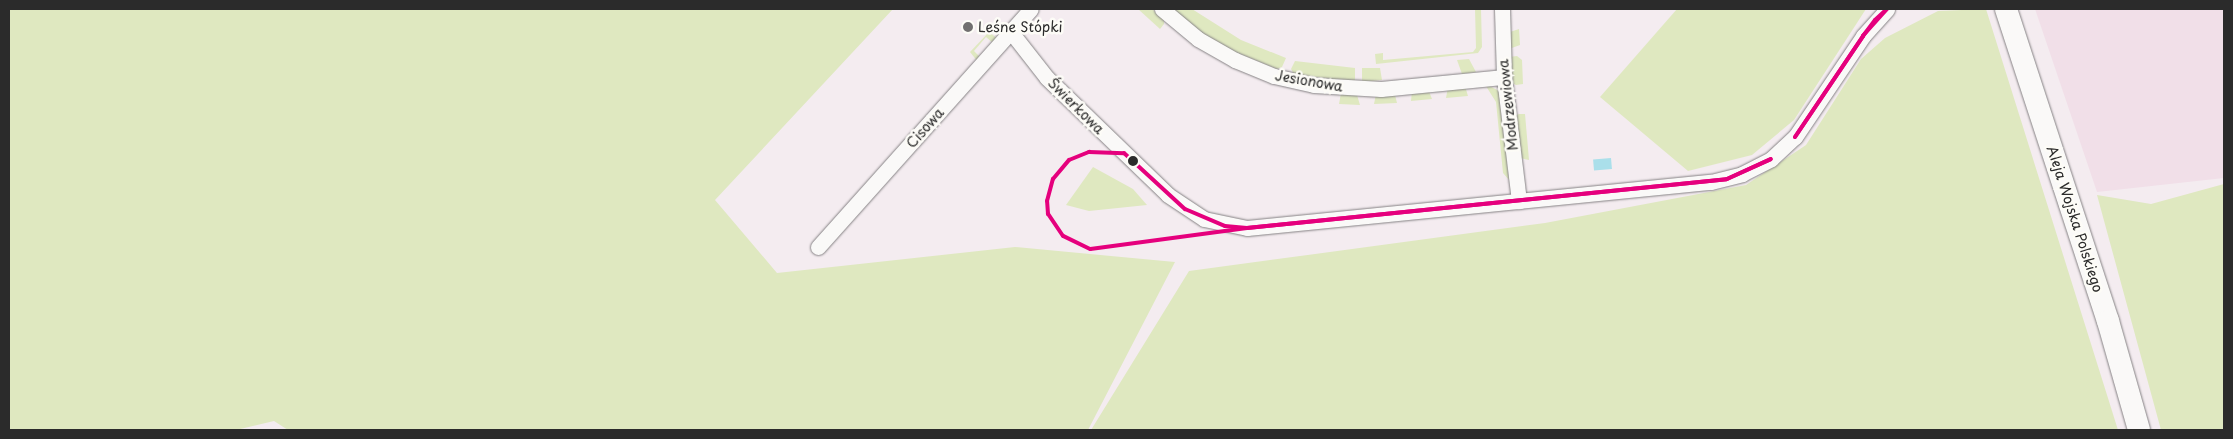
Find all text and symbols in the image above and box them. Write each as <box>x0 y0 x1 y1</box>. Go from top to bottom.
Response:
place label: Leśne Stópki <box>978 19 1063 35</box>
marker: Leśne Stópki <box>962 21 974 33</box>
street label: Modrzewiowa <box>1495 59 1521 151</box>
street label: Jesionowa <box>1274 67 1344 95</box>
street label: Świerkowa <box>1044 74 1108 138</box>
street label: Cisowa <box>903 104 947 152</box>
street label: Aleja Wojska Polskiego <box>2043 143 2107 295</box>
unlabelled marker <box>1128 156 1138 166</box>

